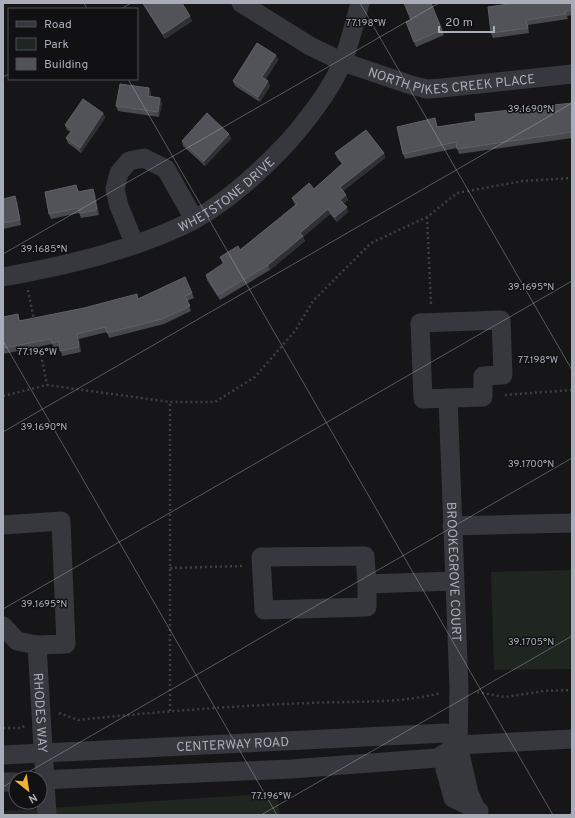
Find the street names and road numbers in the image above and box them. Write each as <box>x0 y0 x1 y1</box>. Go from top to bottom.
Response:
street label: NORTH PIKES CREEK PLACE <box>366 65 536 99</box>
street label: WHETSTONE DRIVE <box>176 155 279 236</box>
street label: BROOKEGROVE COURT <box>442 502 463 642</box>
street label: RHODES WAY <box>29 672 49 754</box>
street label: CENTERWAY ROAD <box>176 735 290 756</box>

